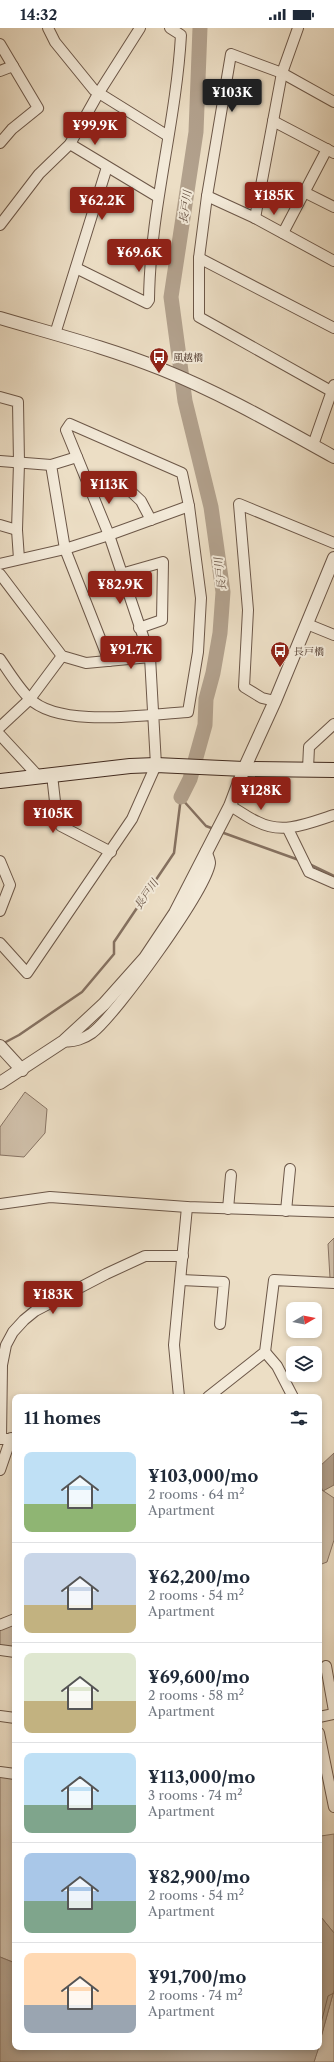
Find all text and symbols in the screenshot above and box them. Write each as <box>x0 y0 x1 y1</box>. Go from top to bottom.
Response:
text: 14:32 <box>20 5 57 24</box>
pin: ¥103K <box>204 79 260 113</box>
text: ¥103K <box>212 84 252 100</box>
pin: ¥99.9K <box>62 112 128 146</box>
text: ¥99.9K <box>72 117 118 133</box>
pin: ¥185K <box>246 182 302 216</box>
pin: ¥62.2K <box>69 187 135 221</box>
text: ¥185K <box>254 187 294 203</box>
water label: 長戸川 <box>176 189 194 224</box>
text: ¥62.2K <box>79 192 125 208</box>
pin: ¥69.6K <box>106 239 172 273</box>
text: ¥69.6K <box>116 244 162 260</box>
bus stop icon: 風越橋 <box>148 346 170 374</box>
place label: 風越橋 <box>173 351 203 364</box>
pin: ¥113K <box>81 471 137 505</box>
text: ¥113K <box>90 476 128 492</box>
water label: 長戸川 <box>211 556 229 591</box>
pin: ¥82.9K <box>87 571 153 605</box>
text: ¥82.9K <box>97 576 143 592</box>
pin: ¥91.7K <box>98 636 164 670</box>
bus stop icon: 長戸橋 <box>269 640 291 668</box>
text: ¥91.7K <box>109 641 153 657</box>
place label: 長戸橋 <box>294 645 324 658</box>
pin: ¥128K <box>233 777 289 811</box>
text: ¥128K <box>241 782 281 798</box>
pin: ¥105K <box>25 800 81 834</box>
text: ¥105K <box>33 805 73 821</box>
water label: 長戸川 <box>131 876 162 912</box>
pin: ¥183K <box>25 1281 81 1315</box>
text: ¥183K <box>33 1286 73 1302</box>
north arrow <box>286 1302 322 1338</box>
map controls <box>286 1302 322 1382</box>
button: layers <box>286 1346 322 1382</box>
icon: filters <box>288 1407 310 1429</box>
text: 11 homes <box>24 1408 101 1428</box>
text: ¥103,000/mo <box>148 1466 258 1486</box>
icon: home <box>56 1468 104 1516</box>
text: 2 rooms · 64 m² <box>148 1486 245 1502</box>
text: Apartment <box>148 1502 215 1518</box>
text: ¥62,200/mo <box>148 1567 250 1587</box>
icon: home <box>56 1569 104 1617</box>
text: 2 rooms · 54 m² <box>148 1587 244 1603</box>
text: Apartment <box>148 1603 215 1619</box>
text: ¥69,600/mo <box>148 1667 250 1687</box>
icon: home <box>56 1669 104 1717</box>
text: 2 rooms · 58 m² <box>148 1687 244 1703</box>
text: Apartment <box>148 1703 215 1719</box>
text: ¥113,000/mo <box>148 1767 255 1787</box>
icon: home <box>56 1769 104 1817</box>
text: 3 rooms · 74 m² <box>148 1787 243 1803</box>
text: Apartment <box>148 1803 215 1819</box>
text: ¥82,900/mo <box>148 1867 250 1887</box>
icon: home <box>56 1869 104 1917</box>
text: 2 rooms · 54 m² <box>148 1887 244 1903</box>
text: Apartment <box>148 1903 215 1919</box>
text: ¥91,700/mo <box>148 1967 246 1987</box>
icon: home <box>56 1969 104 2017</box>
text: 2 rooms · 74 m² <box>148 1987 243 2003</box>
text: Apartment <box>148 2003 215 2019</box>

